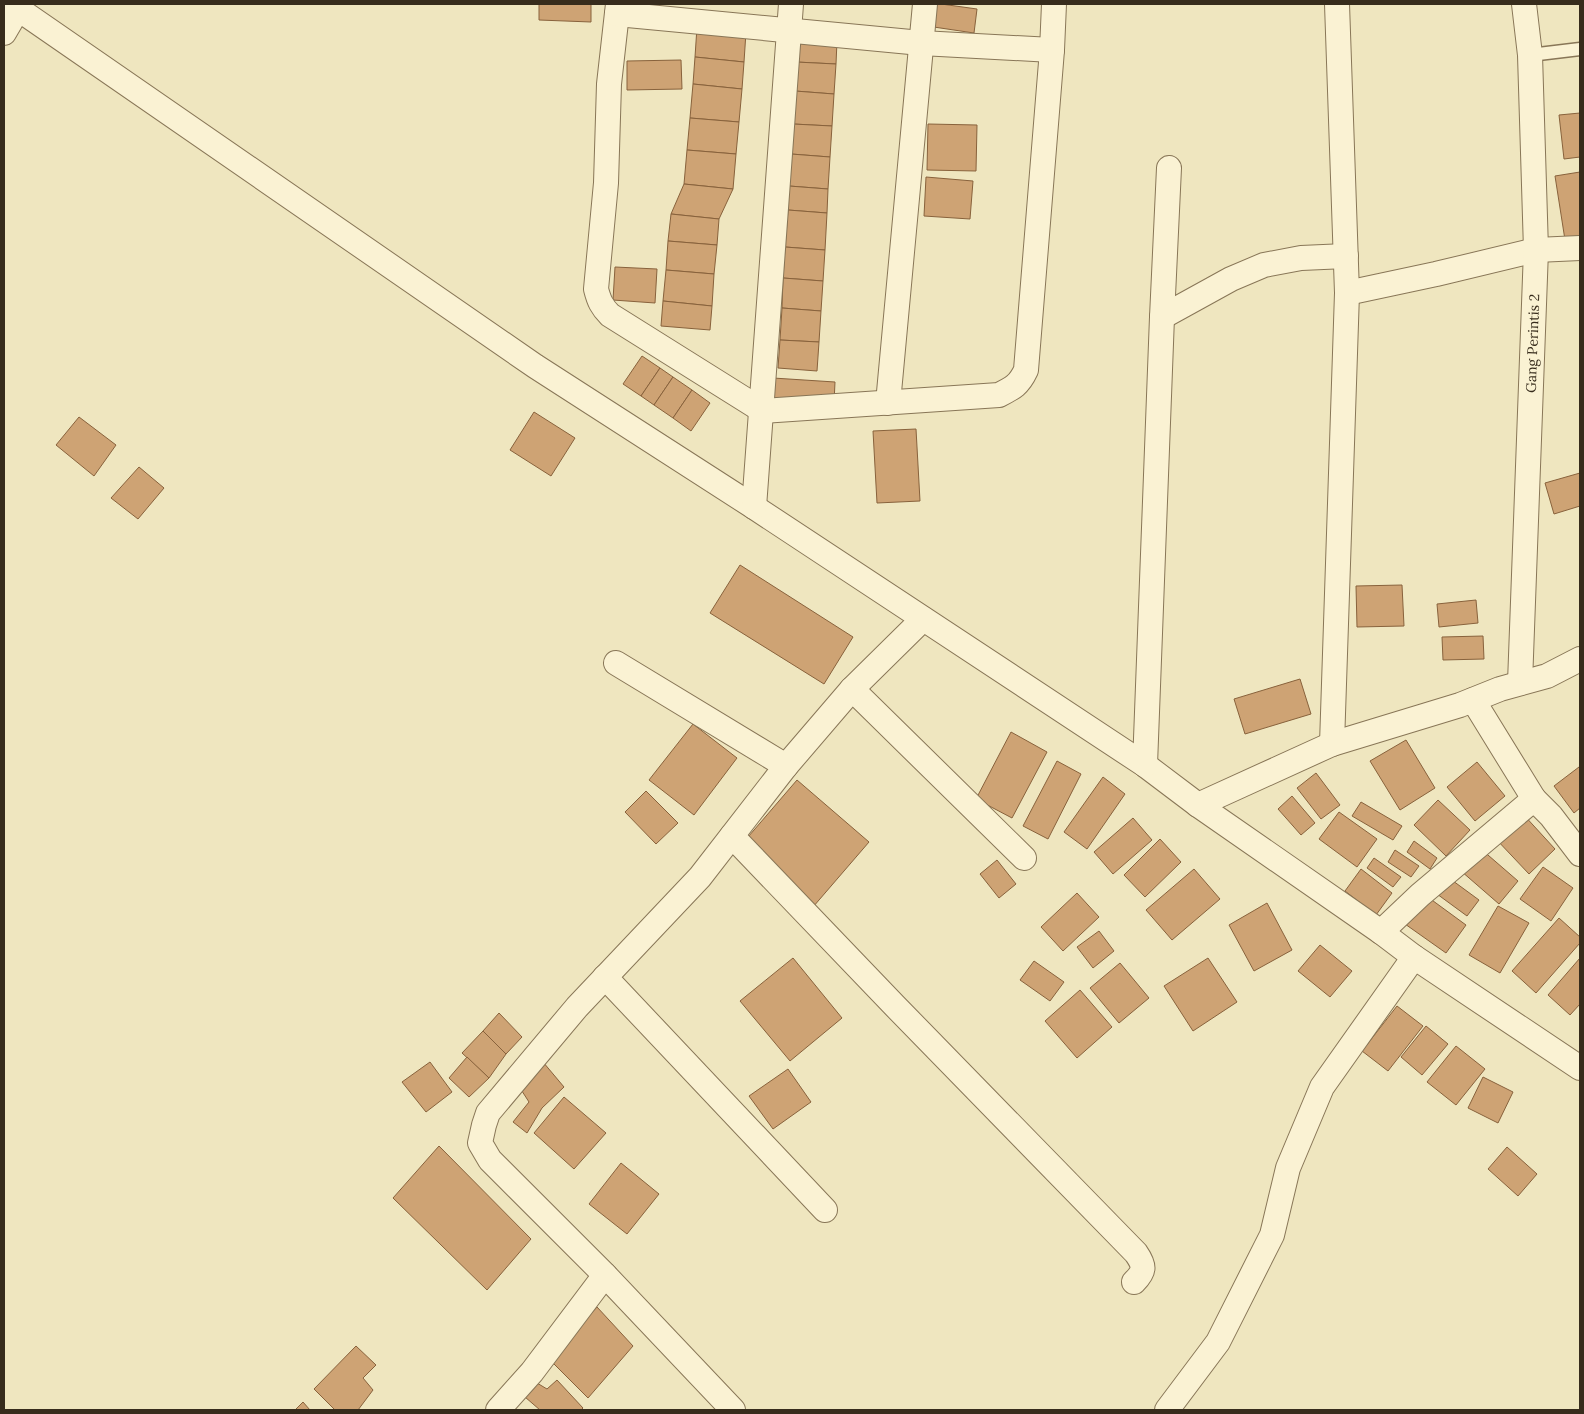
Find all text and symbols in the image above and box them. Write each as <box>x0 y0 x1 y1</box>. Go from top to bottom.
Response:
street label: Gang Perintis 2 <box>1522 293 1543 393</box>

